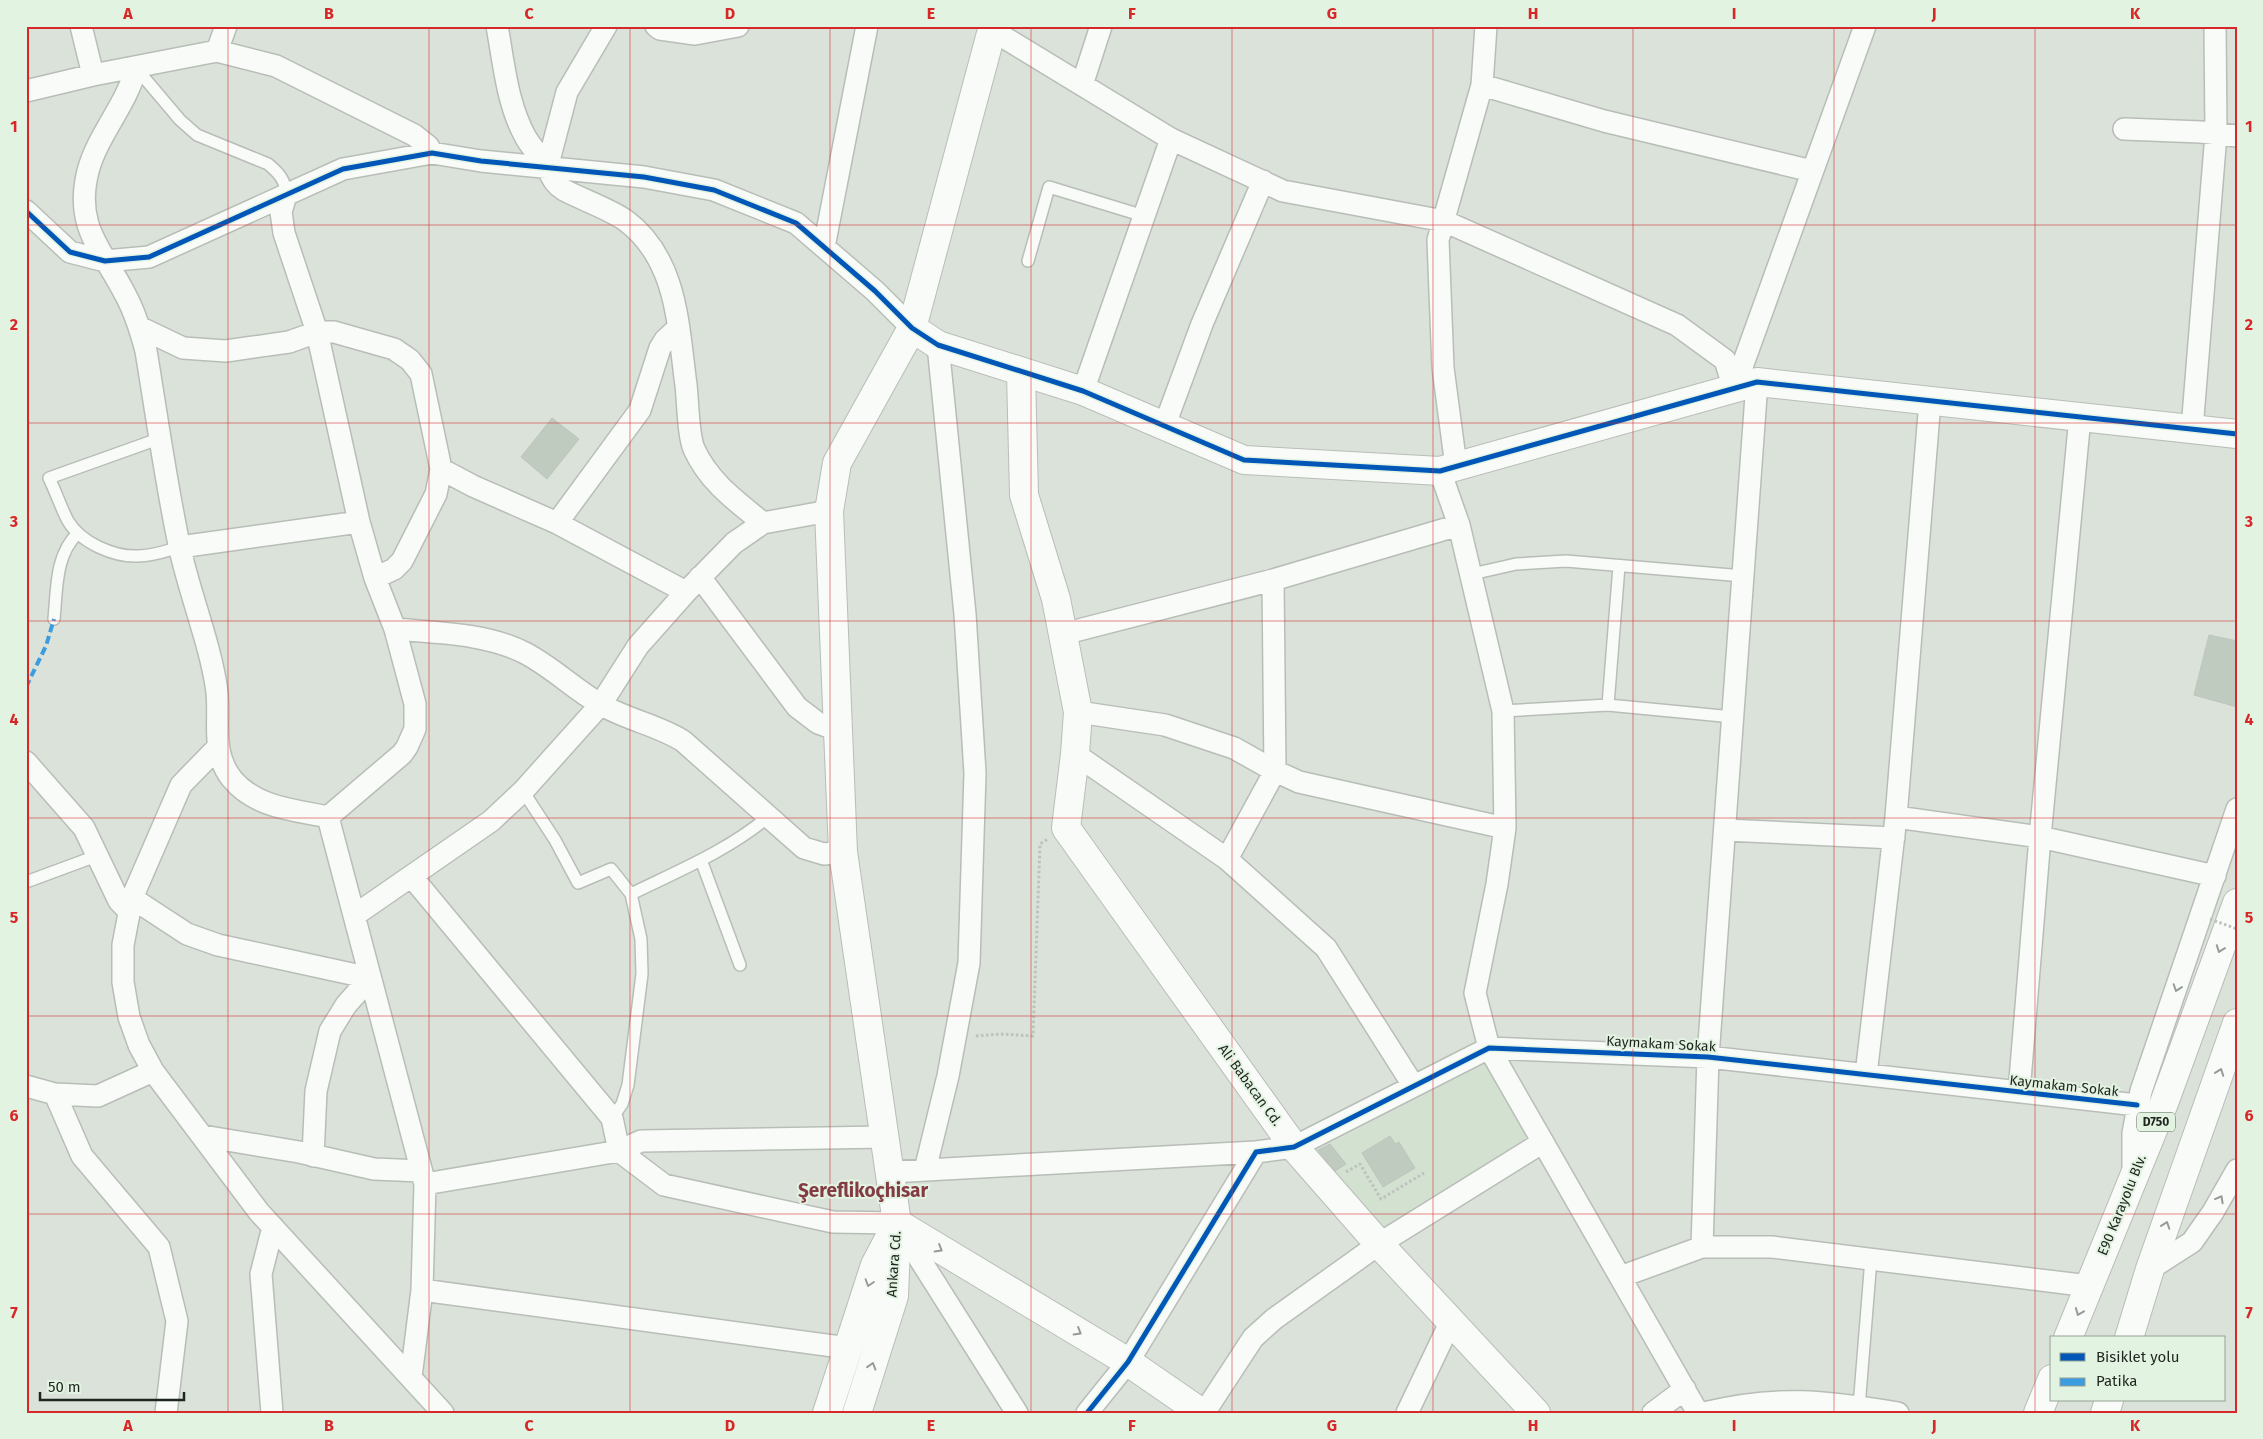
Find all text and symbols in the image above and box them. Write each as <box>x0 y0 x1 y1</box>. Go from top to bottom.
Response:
text: A <box>122 4 133 23</box>
text: B <box>324 4 334 23</box>
text: C <box>524 4 534 23</box>
text: D <box>725 4 735 23</box>
text: E <box>927 4 935 23</box>
text: F <box>1128 4 1136 23</box>
text: G <box>1327 4 1337 23</box>
text: H <box>1528 4 1538 23</box>
text: I <box>1732 4 1736 23</box>
text: J <box>1930 4 1937 23</box>
text: K <box>2130 4 2141 23</box>
text: 1 <box>10 117 18 136</box>
text: 1 <box>2245 117 2253 136</box>
text: 2 <box>10 315 18 334</box>
text: 2 <box>2245 315 2253 334</box>
text: 3 <box>9 512 18 531</box>
text: 3 <box>2244 512 2253 531</box>
text: 4 <box>9 710 19 729</box>
text: 4 <box>2244 710 2254 729</box>
text: 5 <box>10 908 19 927</box>
text: 5 <box>2245 908 2254 927</box>
one-way arrow <box>2216 944 2226 953</box>
one-way arrow <box>2173 983 2183 992</box>
street label: Kaymakam Sokak <box>1606 1033 1717 1055</box>
street label: Ali Babacan Cd. <box>1215 1041 1285 1129</box>
one-way arrow <box>2214 1068 2224 1076</box>
street label: Kaymakam Sokak <box>2008 1072 2120 1100</box>
text: 6 <box>9 1106 19 1125</box>
text: 6 <box>2244 1106 2254 1125</box>
road number: D750 <box>2137 1112 2175 1132</box>
street label: E90 Karayolu Blv. <box>2094 1152 2150 1258</box>
district label: Şereflikoçhisar <box>798 1179 928 1203</box>
one-way arrow <box>2214 1196 2224 1205</box>
one-way arrow <box>2160 1221 2170 1230</box>
street label: Ankara Cd. <box>883 1230 905 1298</box>
one-way arrow <box>933 1242 942 1252</box>
one-way arrow <box>865 1279 875 1287</box>
text: 7 <box>10 1303 18 1322</box>
text: 7 <box>2245 1303 2253 1322</box>
one-way arrow <box>2075 1307 2085 1316</box>
one-way arrow <box>1073 1326 1082 1336</box>
legend <box>2050 1336 2226 1402</box>
text: Bisiklet yolu <box>2096 1348 2179 1366</box>
one-way arrow <box>866 1363 876 1371</box>
scale bar <box>40 1369 184 1401</box>
text: Patika <box>2096 1372 2137 1390</box>
text: 50 m <box>48 1378 81 1396</box>
text: A <box>122 1416 133 1435</box>
text: B <box>324 1416 334 1435</box>
text: C <box>524 1416 534 1435</box>
text: D <box>725 1416 735 1435</box>
text: E <box>927 1416 935 1435</box>
text: F <box>1128 1416 1136 1435</box>
text: G <box>1327 1416 1337 1435</box>
text: H <box>1528 1416 1538 1435</box>
text: I <box>1732 1416 1736 1435</box>
text: J <box>1930 1416 1937 1435</box>
text: K <box>2130 1416 2141 1435</box>

